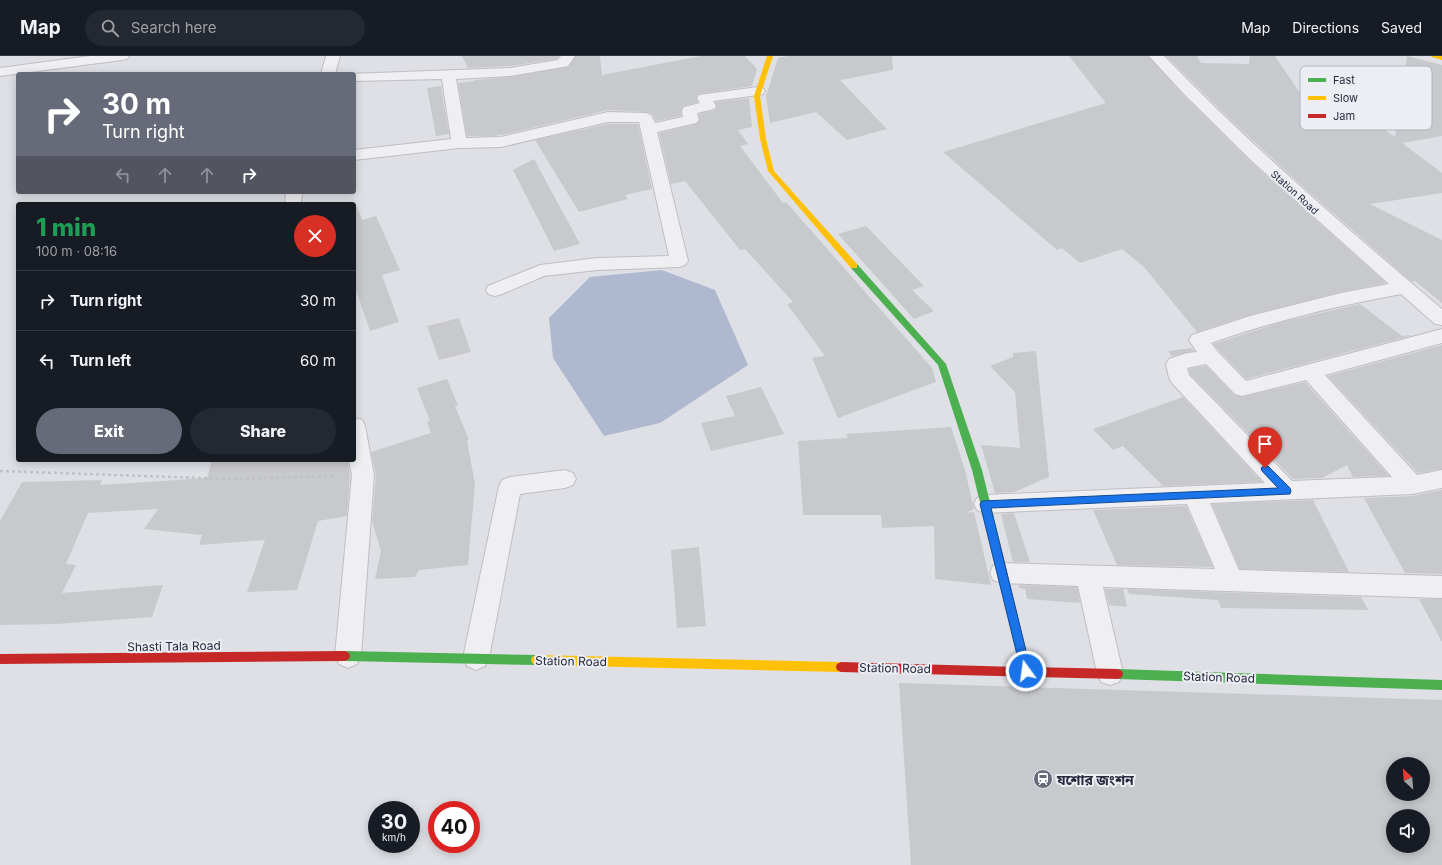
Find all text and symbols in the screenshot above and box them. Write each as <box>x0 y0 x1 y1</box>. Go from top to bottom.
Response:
search box <box>85 10 365 46</box>
text: Map <box>20 16 61 39</box>
icon: search <box>99 17 121 39</box>
text: Search here <box>131 18 216 37</box>
text: Map <box>1241 19 1270 36</box>
text: Directions <box>1292 19 1359 36</box>
text: Saved <box>1381 19 1422 36</box>
legend <box>1300 66 1432 130</box>
text: Fast <box>1333 73 1355 87</box>
text: 30 m <box>102 87 171 121</box>
icon: right <box>36 88 88 140</box>
text: Slow <box>1333 91 1358 105</box>
text: Jam <box>1333 109 1355 123</box>
text: Turn right <box>102 121 185 142</box>
icon: left <box>112 164 134 186</box>
icon: ahead <box>154 164 176 186</box>
icon: ahead <box>196 164 218 186</box>
icon: right <box>238 164 260 186</box>
street label: Station Road <box>1269 168 1321 216</box>
text: 1 min <box>36 213 96 242</box>
button: close <box>294 215 336 257</box>
text: 100 m · 08:16 <box>36 243 117 259</box>
icon: right <box>36 290 58 312</box>
text: Turn right <box>70 291 142 310</box>
text: 30 m <box>300 291 336 310</box>
icon: left <box>36 350 58 372</box>
text: Turn left <box>70 351 131 370</box>
text: 60 m <box>300 351 336 370</box>
button: Exit <box>36 408 182 454</box>
button: Share <box>190 408 336 454</box>
pin <box>1248 427 1282 468</box>
icon: arrive <box>1254 433 1276 455</box>
street label: Shasti Tala Road <box>127 638 221 654</box>
position arrow <box>1005 650 1047 692</box>
street label: Station Road <box>535 653 607 669</box>
street label: Station Road <box>859 660 931 676</box>
street label: Station Road <box>1183 668 1255 686</box>
north arrow <box>1386 757 1430 801</box>
map controls <box>1386 757 1430 853</box>
station icon: যশোর জংশন <box>1032 768 1054 790</box>
place label: যশোর জংশন <box>1056 771 1134 788</box>
speed limit sign: 40 <box>428 801 480 853</box>
button: sound <box>1386 809 1430 853</box>
text: 30 <box>381 810 407 834</box>
text: km/h <box>382 831 406 843</box>

